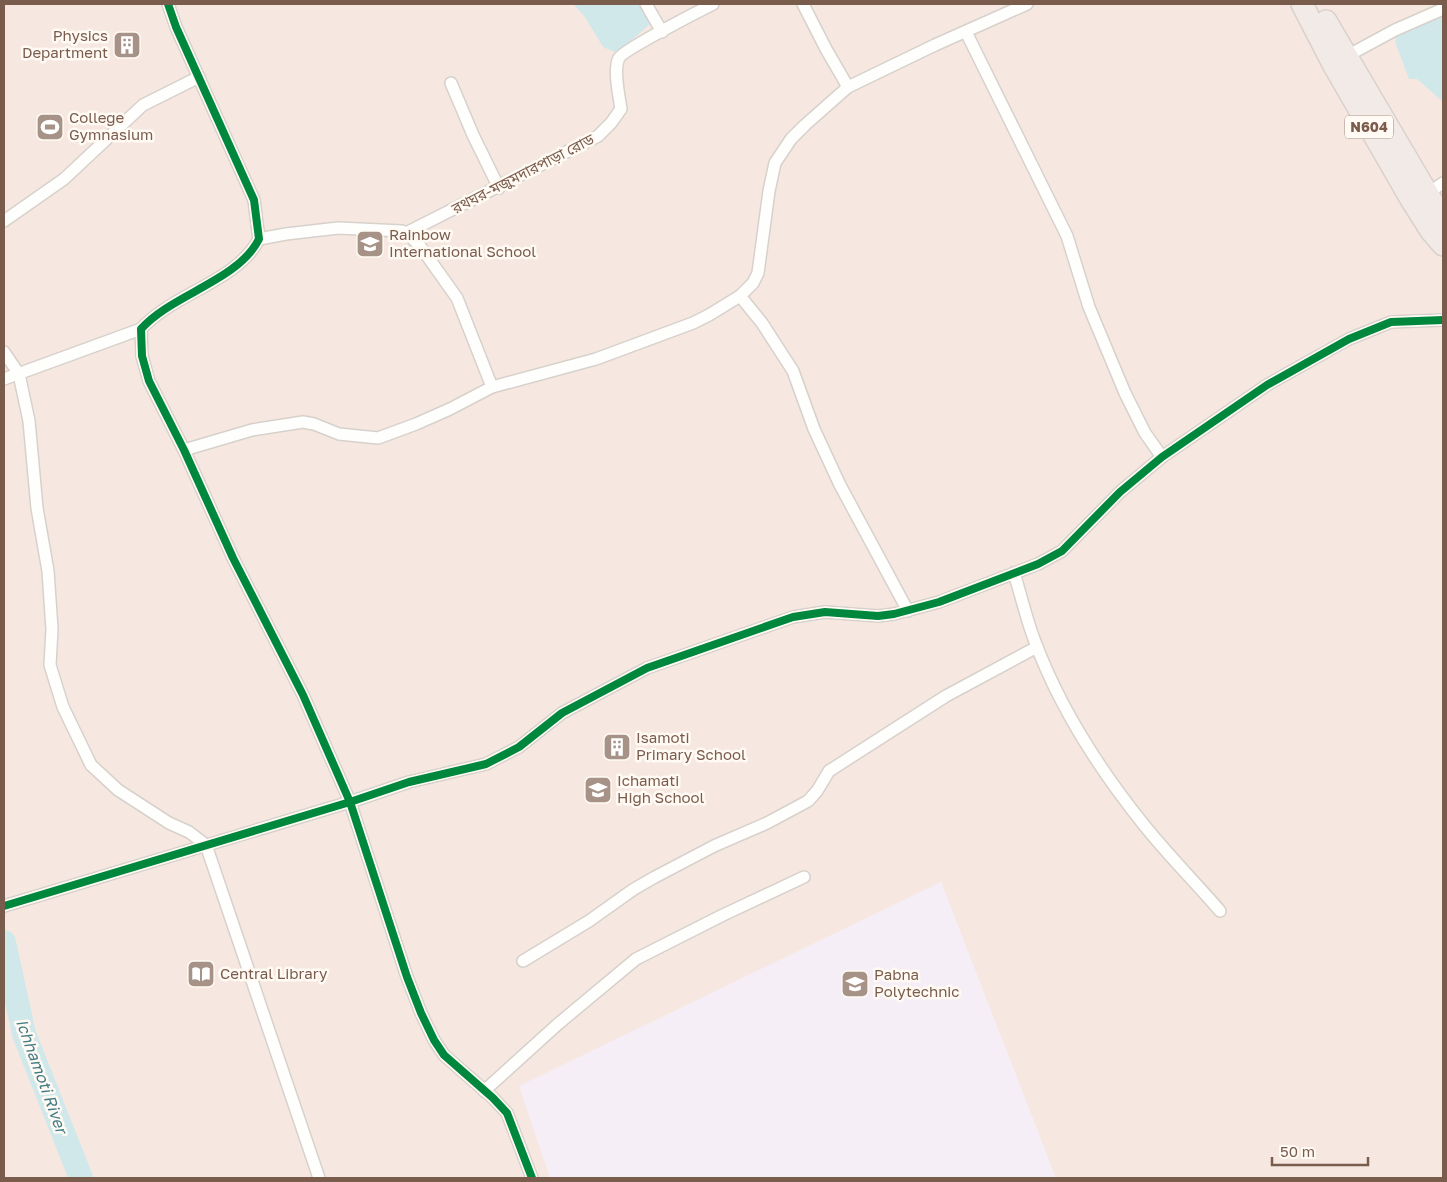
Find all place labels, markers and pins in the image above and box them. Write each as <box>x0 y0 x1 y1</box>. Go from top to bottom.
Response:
place label: Physics Department <box>22 26 108 61</box>
building icon: Physics Department <box>112 30 142 60</box>
place label: College Gymnasium <box>69 108 153 143</box>
sports icon: College Gymnasium <box>35 112 65 142</box>
place label: Rainbow International School <box>389 225 536 260</box>
school or university icon: Rainbow International School <box>355 229 385 259</box>
place label: Isamoti Primary School <box>636 728 746 763</box>
building icon: Isamoti Primary School <box>602 732 632 762</box>
place label: Ichamati High School <box>617 771 705 806</box>
school or university icon: Ichamati High School <box>583 775 613 805</box>
library icon: Central Library <box>186 959 216 989</box>
place label: Central Library <box>220 964 328 982</box>
place label: Pabna Polytechnic <box>874 965 960 1000</box>
school or university icon: Pabna Polytechnic <box>840 969 870 999</box>

